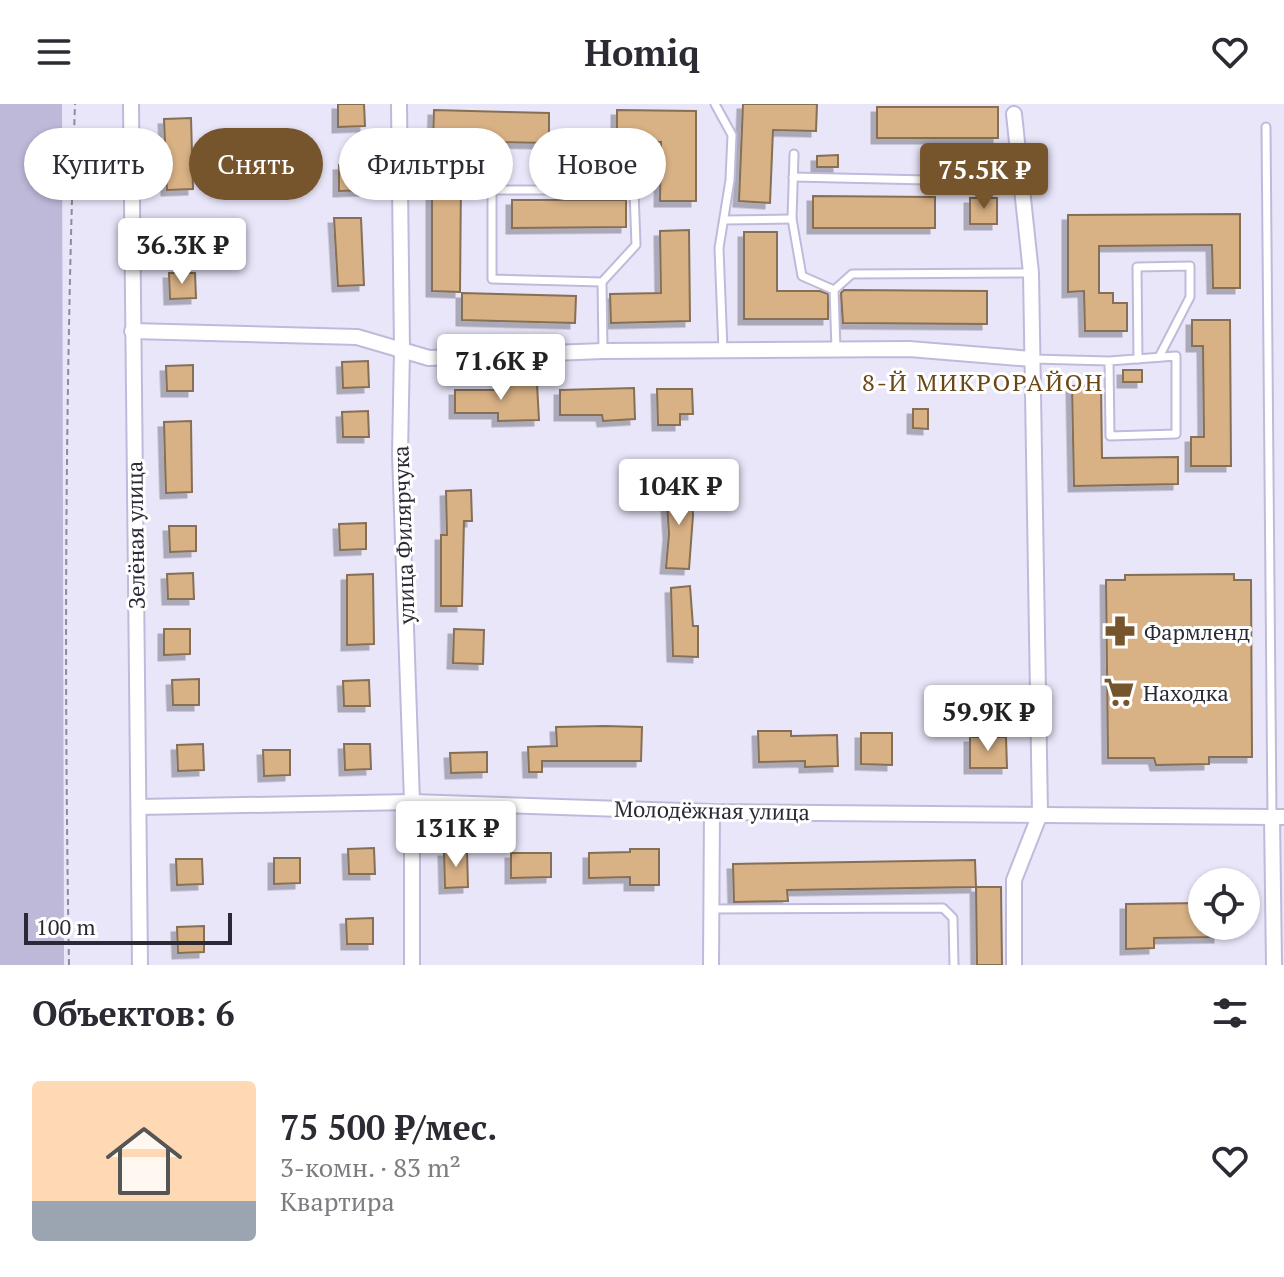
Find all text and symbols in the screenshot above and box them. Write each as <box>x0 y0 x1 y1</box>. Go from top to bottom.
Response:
text: Homiq <box>584 29 700 76</box>
icon: menu <box>32 30 76 74</box>
icon: heart <box>1208 30 1252 74</box>
chip: Купить <box>24 128 173 200</box>
chip: Снять <box>189 128 323 200</box>
chip: Фильтры <box>339 128 513 200</box>
chip: Новое <box>529 128 666 200</box>
pin: 75.5K ₽ <box>910 143 1058 211</box>
text: 75.5K ₽ <box>938 152 1030 186</box>
pin: 36.3K ₽ <box>108 218 256 286</box>
text: 36.3K ₽ <box>136 227 228 261</box>
pin: 71.6K ₽ <box>427 334 575 402</box>
text: 71.6K ₽ <box>455 343 547 377</box>
district label: 8-Й МИКРОРАЙОН <box>862 366 1104 398</box>
street label: улица Филярчука <box>385 445 421 626</box>
pin: 104K ₽ <box>614 459 744 527</box>
street label: Зелёная улица <box>119 461 151 609</box>
text: 104K ₽ <box>637 468 721 502</box>
pharmacy icon: Фармленд <box>1103 614 1137 648</box>
place label: Фармленд <box>1144 617 1250 646</box>
supermarket icon: Находка <box>1102 675 1136 709</box>
place label: Находка <box>1143 678 1229 707</box>
pin: 59.9K ₽ <box>914 685 1062 753</box>
text: 59.9K ₽ <box>942 694 1034 728</box>
street label: Молодёжная улица <box>614 794 810 826</box>
pin: 131K ₽ <box>391 801 521 869</box>
text: 131K ₽ <box>414 810 498 844</box>
map controls <box>1188 868 1260 940</box>
button: locate <box>1188 868 1260 940</box>
scale bar <box>24 909 232 945</box>
text: 100 m <box>36 912 96 941</box>
text: Объектов: 6 <box>32 991 235 1036</box>
icon: filters <box>1208 991 1252 1035</box>
text: 75 500 ₽/мес. <box>280 1105 497 1150</box>
icon: home <box>96 1113 192 1209</box>
icon: heart <box>1208 1139 1252 1183</box>
text: 3-комн. · 83 m² <box>280 1150 461 1184</box>
text: Квартира <box>280 1184 395 1218</box>

